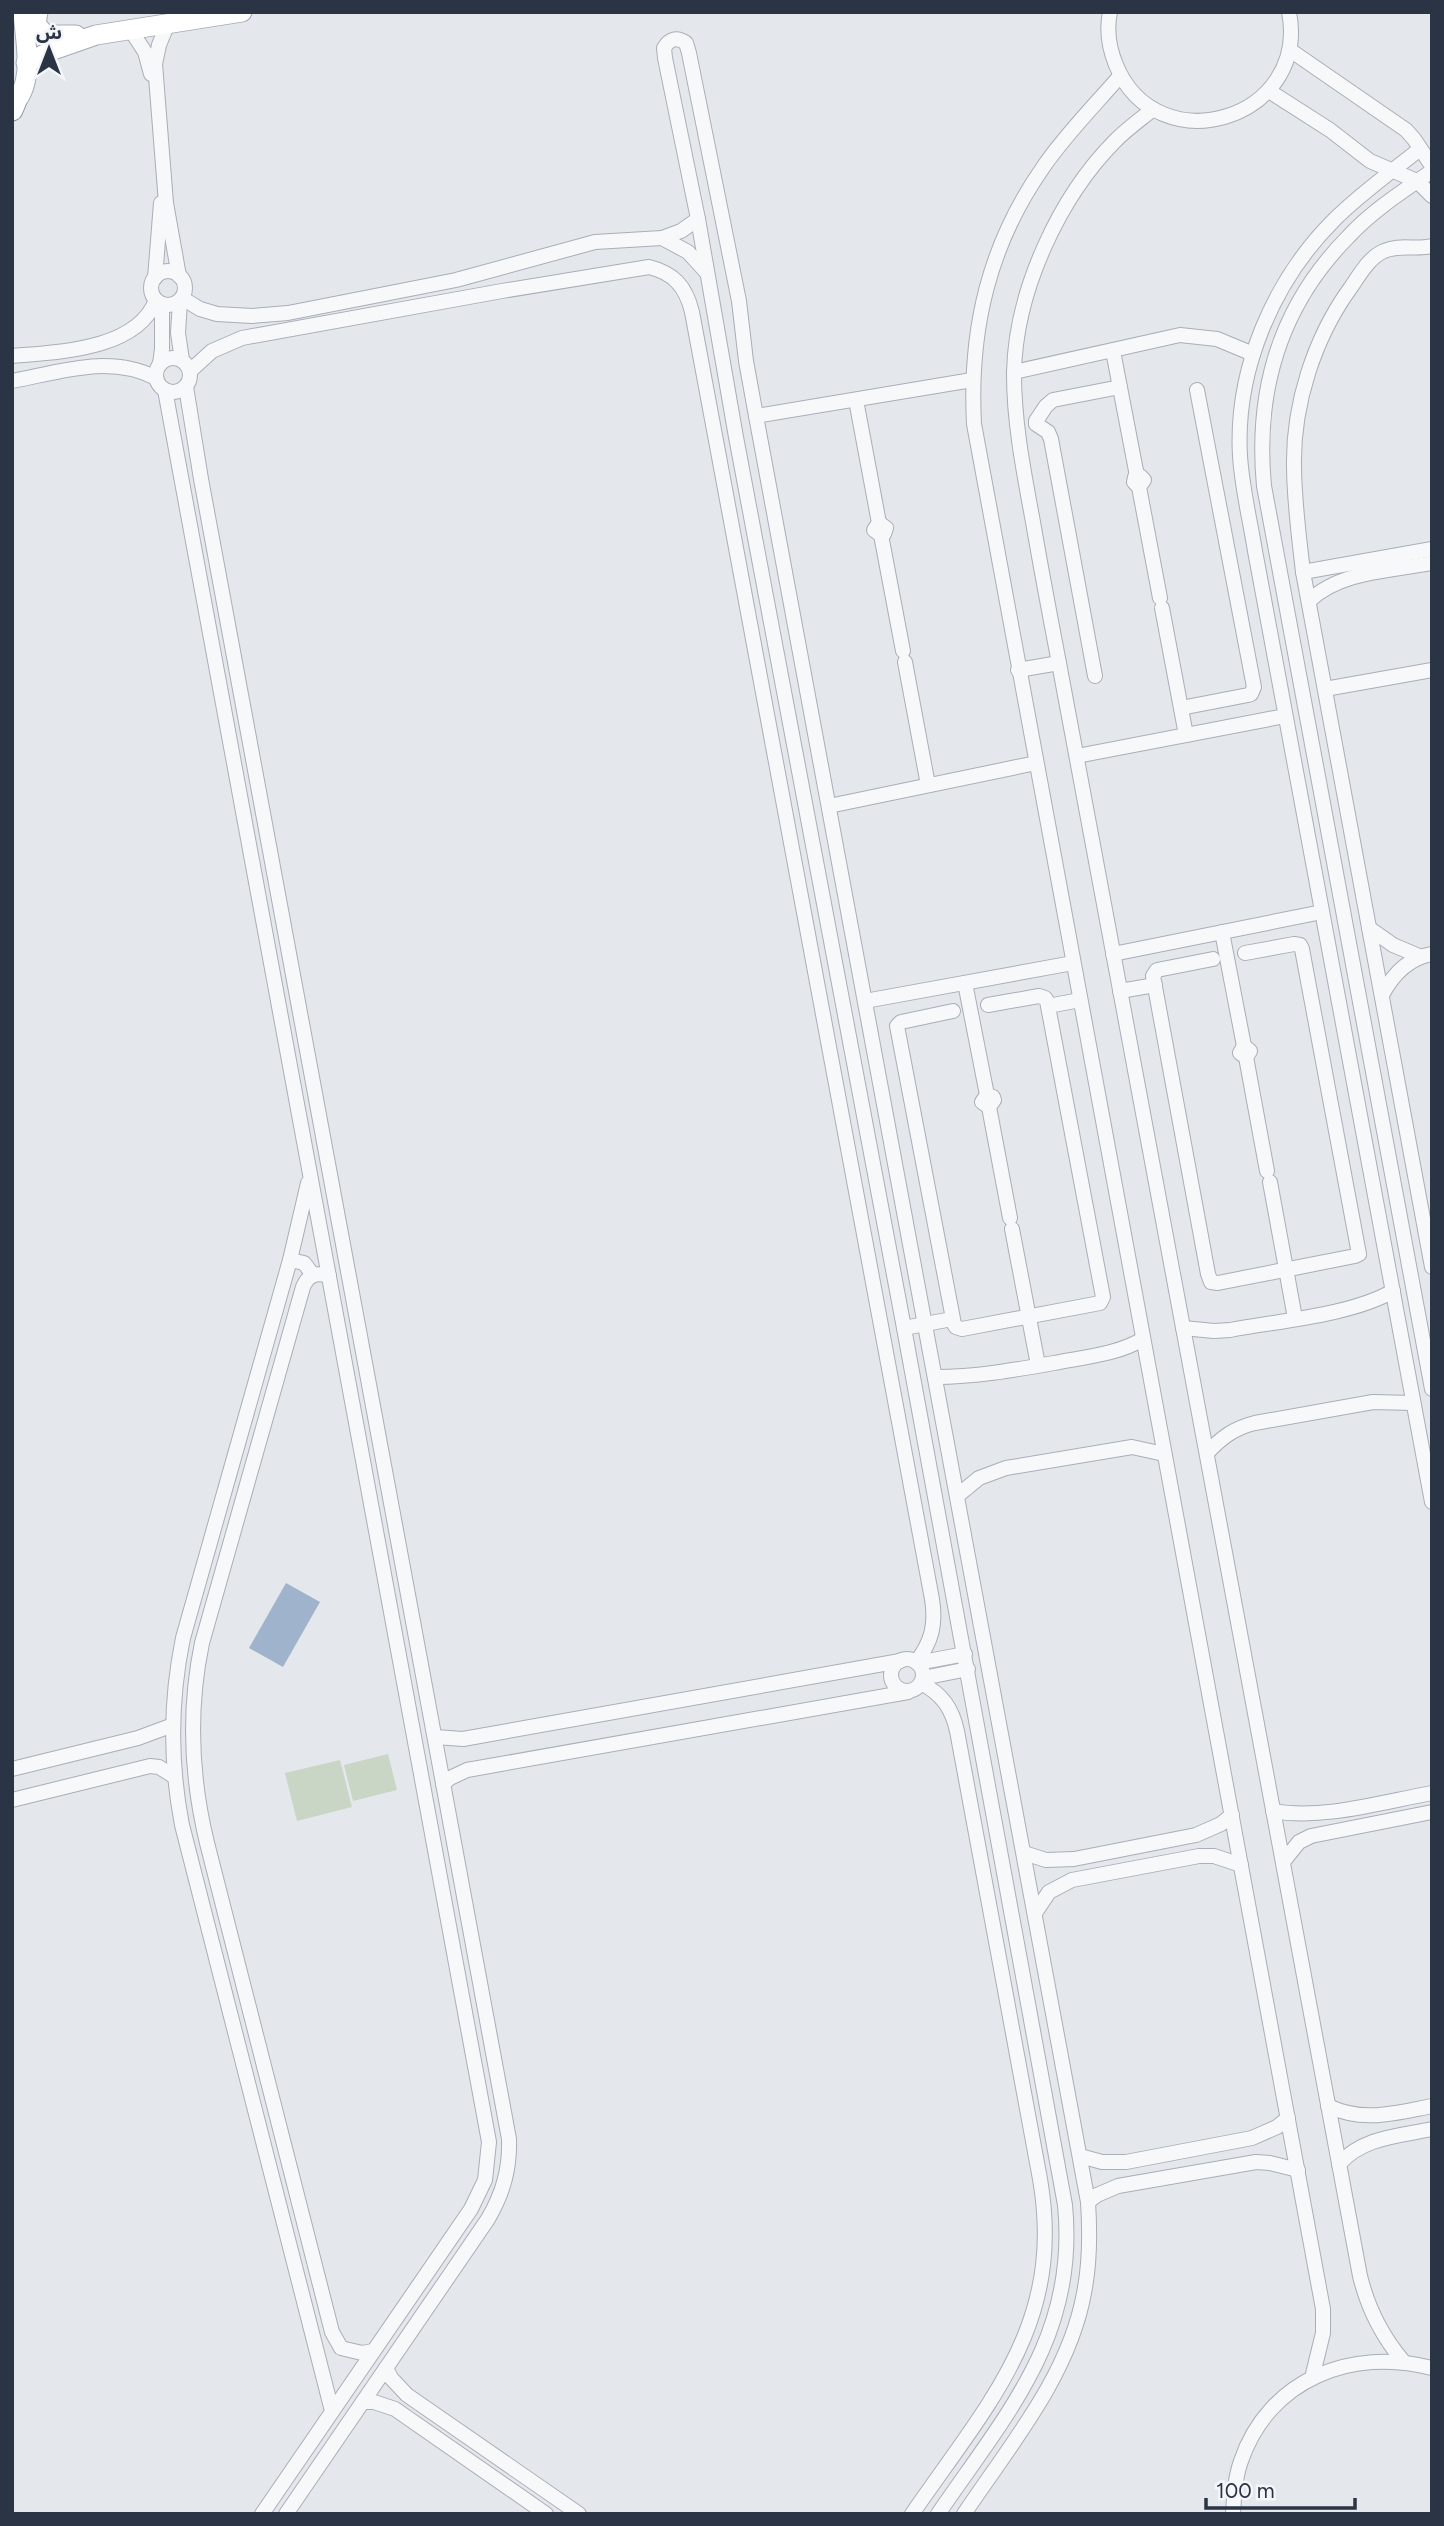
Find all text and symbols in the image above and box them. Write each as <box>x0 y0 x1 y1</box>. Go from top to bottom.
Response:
north arrow <box>14 14 84 84</box>
text: ش <box>36 21 62 44</box>
scale bar <box>1206 2466 1355 2510</box>
text: 100 m <box>1216 2478 1275 2503</box>

